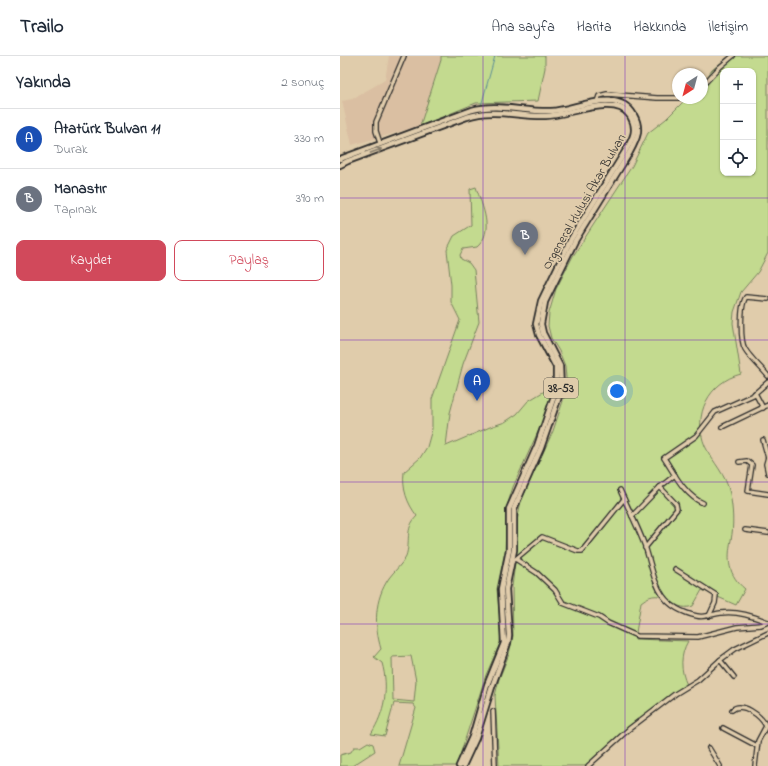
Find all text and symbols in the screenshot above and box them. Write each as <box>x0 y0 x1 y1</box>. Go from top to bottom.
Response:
text: Trailo <box>20 14 64 41</box>
text: Ana sayfa <box>492 17 555 38</box>
text: Harita <box>577 17 612 38</box>
text: Hakkında <box>634 17 686 38</box>
text: İletişim <box>708 17 748 38</box>
north arrow <box>672 68 708 104</box>
map controls <box>720 68 756 176</box>
button: + <box>720 68 756 104</box>
text: Yakında <box>16 70 71 95</box>
text: 2 sonuç <box>281 73 324 92</box>
button: − <box>720 104 756 140</box>
text: Atatürk Bulvarı 11 <box>54 118 161 140</box>
text: A <box>25 129 33 148</box>
text: 330 m <box>294 129 324 148</box>
street label: Orgeneral Hulusi Akar Bulvarı <box>537 130 632 274</box>
text: Durak <box>54 140 88 159</box>
button: locate <box>720 140 756 176</box>
one-way arrow <box>369 146 381 154</box>
text: Manastır <box>54 178 107 200</box>
text: B <box>25 189 33 208</box>
text: 390 m <box>296 189 324 208</box>
text: Tapınak <box>54 200 97 219</box>
pin: B <box>512 222 538 255</box>
button: Kaydet <box>16 240 166 281</box>
button: Paylaş <box>174 240 324 281</box>
pin: A <box>464 368 490 401</box>
road number: 38-53 <box>544 378 578 398</box>
your location <box>607 381 627 401</box>

